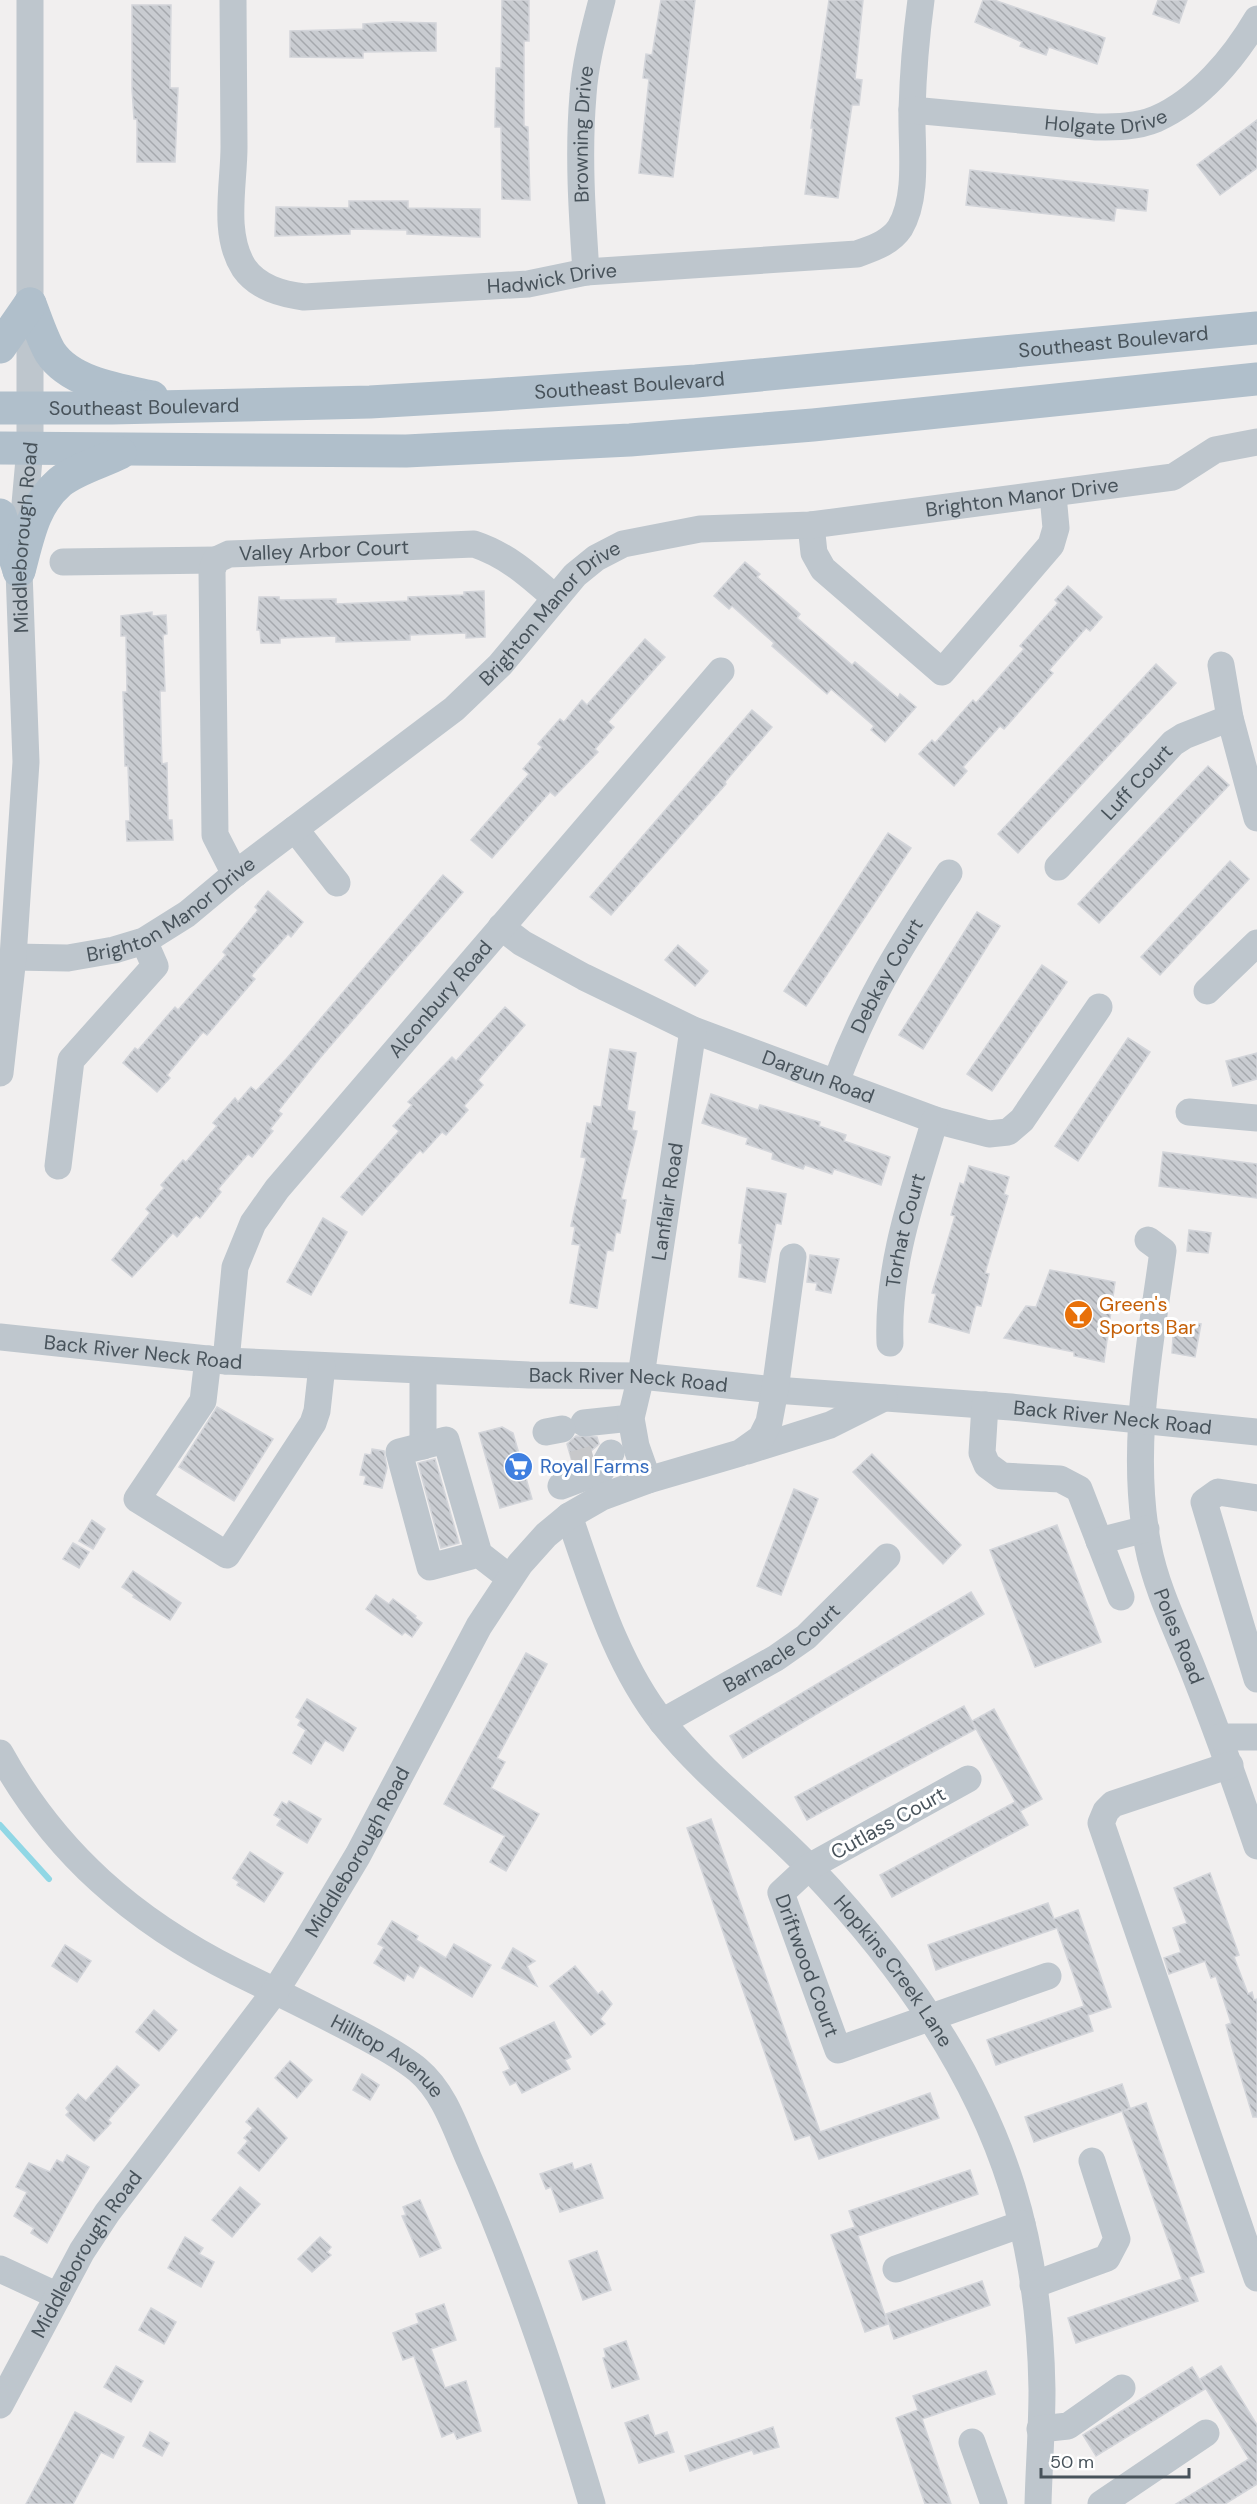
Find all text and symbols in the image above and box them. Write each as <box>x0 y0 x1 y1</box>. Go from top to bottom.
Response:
street label: Browning Drive <box>568 64 599 203</box>
street label: Holgate Drive <box>1044 103 1172 140</box>
street label: Hadwick Drive <box>486 257 618 299</box>
street label: Southeast Boulevard <box>1017 320 1210 363</box>
street label: Southeast Boulevard <box>533 365 726 405</box>
street label: Southeast Boulevard <box>49 392 240 421</box>
street label: Middleborough Road <box>6 441 44 634</box>
street label: Brighton Manor Drive <box>924 471 1120 523</box>
street label: Valley Arbor Court <box>238 534 410 567</box>
street label: Brighton Manor Drive <box>473 535 625 691</box>
street label: Luff Court <box>1095 739 1178 825</box>
street label: Brighton Manor Drive <box>84 850 260 968</box>
street label: Debkay Court <box>845 913 929 1037</box>
street label: Alconbury Road <box>382 935 498 1063</box>
street label: Dargun Road <box>759 1044 878 1109</box>
street label: Lanflair Road <box>645 1141 689 1263</box>
street label: Torhat Court <box>880 1170 931 1289</box>
place label: Green's Sports Bar <box>1099 1291 1196 1340</box>
bar icon: Green's Sports Bar <box>1062 1299 1094 1331</box>
street label: Back River Neck Road <box>43 1329 243 1375</box>
street label: Back River Neck Road <box>529 1362 729 1398</box>
street label: Back River Neck Road <box>1012 1394 1213 1440</box>
supermarket icon: Royal Farms <box>503 1450 535 1482</box>
place label: Royal Farms <box>540 1453 650 1479</box>
street label: Poles Road <box>1148 1585 1210 1688</box>
street label: Barnacle Court <box>718 1598 846 1698</box>
street label: Middleborough Road <box>299 1762 415 1942</box>
street label: Cutlass Court <box>826 1781 950 1865</box>
street label: Driftwood Court <box>769 1890 845 2041</box>
street label: Hopkins Creek Lane <box>828 1890 959 2052</box>
street label: Hilltop Avenue <box>326 2008 450 2103</box>
street label: Middleborough Road <box>25 2165 148 2342</box>
scale bar <box>1041 2441 1190 2479</box>
text: 50 m <box>1050 2450 1094 2474</box>

